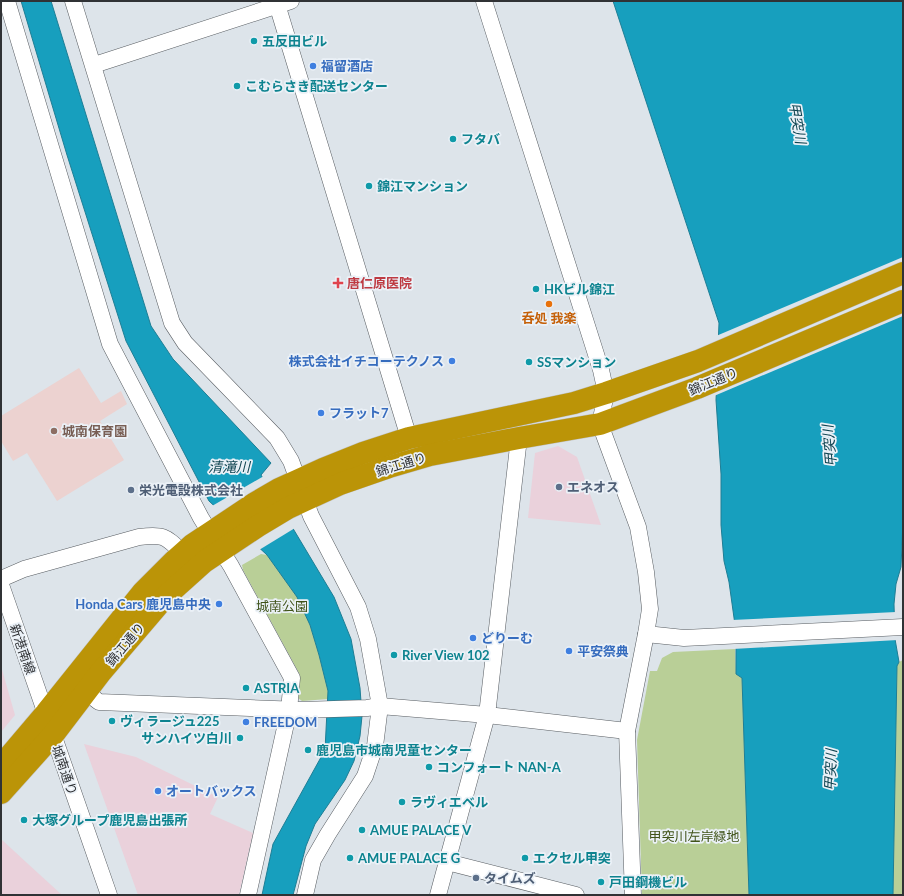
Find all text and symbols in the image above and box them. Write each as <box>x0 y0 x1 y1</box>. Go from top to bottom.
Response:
place label: 五反田ビル <box>262 33 327 49</box>
marker: 五反田ビル <box>249 36 259 46</box>
place label: 福留酒店 <box>321 58 373 74</box>
marker: 福留酒店 <box>308 61 318 71</box>
place label: こむらさき配送センター <box>245 78 388 94</box>
marker: こむらさき配送センター <box>232 81 242 91</box>
water label: 甲突川 <box>786 101 810 147</box>
place label: フタバ <box>461 131 500 147</box>
marker: フタバ <box>448 134 458 144</box>
place label: 錦江マンション <box>377 178 468 194</box>
marker: 錦江マンション <box>364 181 374 191</box>
place label: 唐仁原医院 <box>347 275 412 291</box>
marker: 唐仁原医院 <box>332 277 344 289</box>
place label: HKビル錦江 <box>544 281 615 297</box>
marker: HKビル錦江 <box>531 284 541 294</box>
marker: 呑処 我楽 <box>544 299 554 309</box>
place label: 呑処 我楽 <box>521 310 577 326</box>
place label: 株式会社イチコーテクノス <box>289 353 444 369</box>
place label: SSマンション <box>537 354 616 370</box>
marker: 株式会社イチコーテクノス <box>447 356 457 366</box>
marker: SSマンション <box>524 357 534 367</box>
street label: 錦江通り <box>686 364 740 398</box>
place label: フラット7 <box>329 405 389 421</box>
marker: フラット7 <box>316 408 326 418</box>
water label: 甲突川 <box>819 422 839 468</box>
place label: 城南保育園 <box>62 423 127 439</box>
marker: 城南保育園 <box>49 426 59 436</box>
street label: 錦江通り <box>374 449 428 479</box>
water label: 清滝川 <box>208 458 252 475</box>
place label: エネオス <box>567 479 619 495</box>
place label: 栄光電設株式会社 <box>139 482 243 498</box>
marker: エネオス <box>554 482 564 492</box>
marker: 栄光電設株式会社 <box>126 485 136 495</box>
place label: Honda Cars 鹿児島中央 <box>75 596 211 612</box>
park label: 城南公園 <box>256 598 308 614</box>
marker: Honda Cars 鹿児島中央 <box>214 599 224 609</box>
street label: 錦江通り <box>102 619 148 669</box>
street label: 新港南線 <box>7 622 39 676</box>
place label: どりーむ <box>481 630 533 646</box>
marker: どりーむ <box>468 633 478 643</box>
place label: 平安祭典 <box>577 643 629 659</box>
marker: 平安祭典 <box>564 646 574 656</box>
place label: River View 102 <box>402 647 490 663</box>
marker: River View 102 <box>389 650 399 660</box>
place label: ASTRIA <box>253 680 300 696</box>
marker: ASTRIA <box>241 683 251 693</box>
place label: ヴィラージュ225 <box>120 713 219 729</box>
place label: FREEDOM <box>254 714 317 730</box>
marker: ヴィラージュ225 <box>107 716 117 726</box>
marker: FREEDOM <box>241 717 251 727</box>
place label: サンハイツ白川 <box>141 730 232 746</box>
marker: サンハイツ白川 <box>235 733 245 743</box>
place label: 鹿児島市城南児童センター <box>316 742 472 758</box>
street label: 城南通り <box>49 743 81 797</box>
marker: 鹿児島市城南児童センター <box>303 745 313 755</box>
water label: 甲突川 <box>821 747 839 791</box>
place label: コンフォート NAN-A <box>437 759 562 775</box>
marker: コンフォート NAN-A <box>424 762 434 772</box>
place label: オートバックス <box>166 783 257 799</box>
marker: オートバックス <box>153 786 163 796</box>
place label: ラヴィエベル <box>410 794 488 810</box>
marker: ラヴィエベル <box>397 797 407 807</box>
place label: 大塚グループ鹿児島出張所 <box>32 812 187 828</box>
marker: 大塚グループ鹿児島出張所 <box>19 815 29 825</box>
place label: AMUE PALACE V <box>369 822 472 838</box>
marker: AMUE PALACE V <box>357 825 367 835</box>
park label: 甲突川左岸緑地 <box>648 828 740 844</box>
place label: AMUE PALACE G <box>357 850 460 866</box>
place label: エクセル甲突 <box>533 850 611 866</box>
marker: AMUE PALACE G <box>345 853 355 863</box>
marker: エクセル甲突 <box>520 853 530 863</box>
place label: タイムズ <box>484 870 536 886</box>
marker: タイムズ <box>471 873 481 883</box>
place label: 戸田鋼機ビル <box>609 874 687 890</box>
marker: 戸田鋼機ビル <box>596 877 606 887</box>

